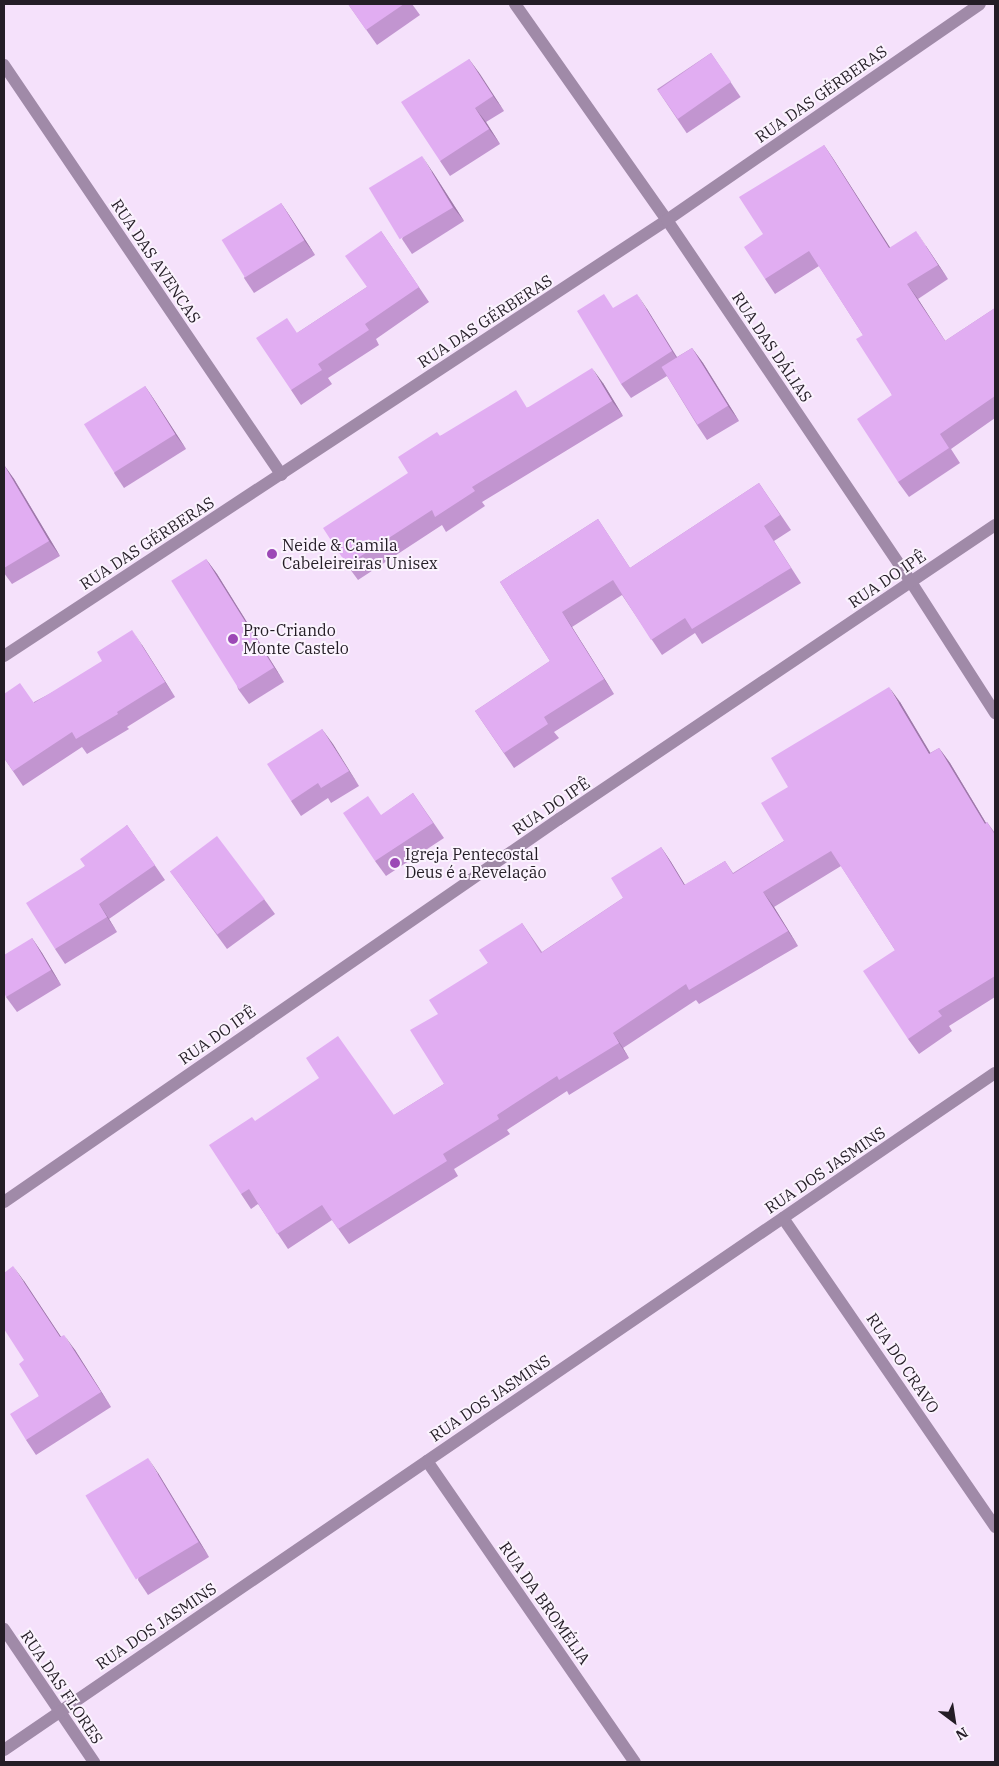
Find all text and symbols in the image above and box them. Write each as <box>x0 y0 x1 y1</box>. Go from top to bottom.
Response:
street label: RUA DAS GÉRBERAS <box>751 41 891 147</box>
street label: RUA DAS AVENCAS <box>107 195 205 327</box>
street label: RUA DAS GÉRBERAS <box>414 270 556 372</box>
street label: RUA DAS DÁLIAS <box>728 288 816 406</box>
street label: RUA DAS GÉRBERAS <box>76 492 218 594</box>
place label: Neide & Camila Cabeleireiras Unisex <box>282 535 438 573</box>
street label: RUA DO IPÊ <box>845 546 929 612</box>
marker: Neide & Camila Cabeleireiras Unisex <box>266 548 278 560</box>
place label: Pro-Criando Monte Castelo <box>243 620 349 658</box>
marker: Pro-Criando Monte Castelo <box>227 633 239 645</box>
street label: RUA DO IPÊ <box>509 773 593 839</box>
place label: Igreja Pentecostal Deus é a Revelação <box>405 844 547 882</box>
marker: Igreja Pentecostal Deus é a Revelação <box>389 857 401 869</box>
street label: RUA DO IPÊ <box>175 1002 259 1068</box>
street label: RUA DOS JASMINS <box>761 1123 889 1217</box>
street label: RUA DO CRAVO <box>862 1309 944 1417</box>
street label: RUA DOS JASMINS <box>426 1351 554 1445</box>
street label: RUA DA BROMÉLIA <box>495 1538 595 1668</box>
street label: RUA DOS JASMINS <box>92 1579 220 1673</box>
street label: RUA DAS FLORES <box>17 1627 107 1747</box>
north arrow <box>929 1696 979 1746</box>
text: N <box>952 1723 971 1744</box>

